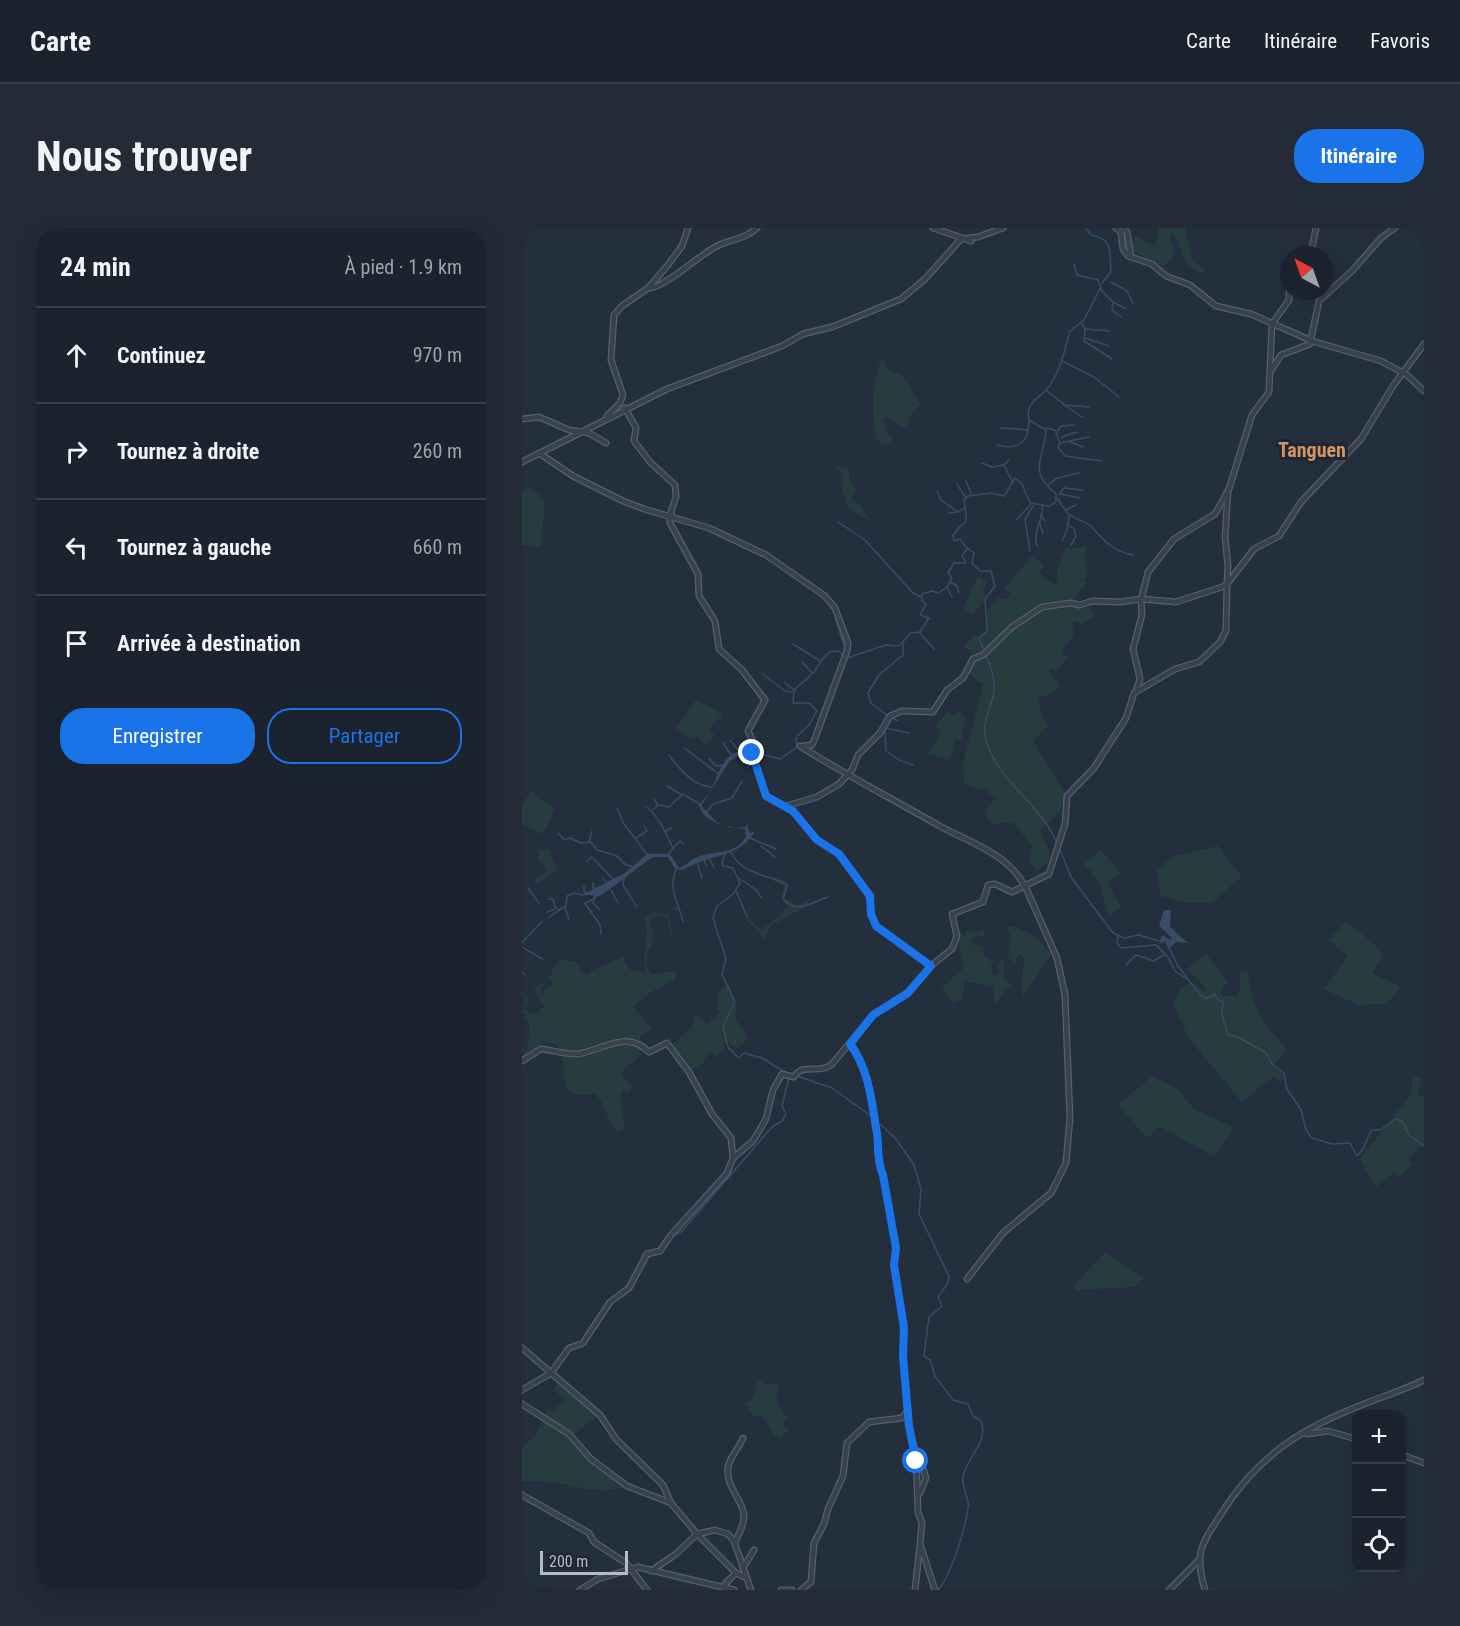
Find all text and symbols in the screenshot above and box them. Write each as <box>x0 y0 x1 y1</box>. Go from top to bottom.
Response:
text: Carte <box>30 25 91 58</box>
text: Carte <box>1186 29 1231 53</box>
text: Itinéraire <box>1264 29 1337 53</box>
text: Favoris <box>1370 29 1430 53</box>
button: Itinéraire <box>1294 129 1424 183</box>
text: Nous trouver <box>36 132 252 181</box>
north arrow <box>1280 246 1334 300</box>
text: 24 min <box>60 252 131 282</box>
text: À pied · 1.9 km <box>344 255 462 279</box>
icon: ahead <box>60 339 93 372</box>
text: Continuez <box>117 343 206 368</box>
text: 970 m <box>413 343 462 367</box>
icon: right <box>60 435 93 468</box>
district label: Tanguen <box>1278 438 1346 462</box>
text: Tournez à droite <box>117 439 259 464</box>
text: 260 m <box>413 439 462 463</box>
icon: left <box>60 531 93 564</box>
text: Tournez à gauche <box>117 535 271 560</box>
text: 660 m <box>413 535 462 559</box>
icon: arrive <box>60 627 93 660</box>
text: Arrivée à destination <box>117 631 301 656</box>
button: Enregistrer <box>60 708 255 764</box>
button: Partager <box>267 708 462 764</box>
route end <box>738 739 764 765</box>
map controls <box>1352 1410 1406 1572</box>
button: + <box>1352 1410 1406 1464</box>
route start <box>902 1447 928 1473</box>
button: − <box>1352 1464 1406 1518</box>
button: locate <box>1352 1518 1406 1572</box>
scale bar <box>540 1548 628 1576</box>
text: 200 m <box>549 1552 588 1571</box>

